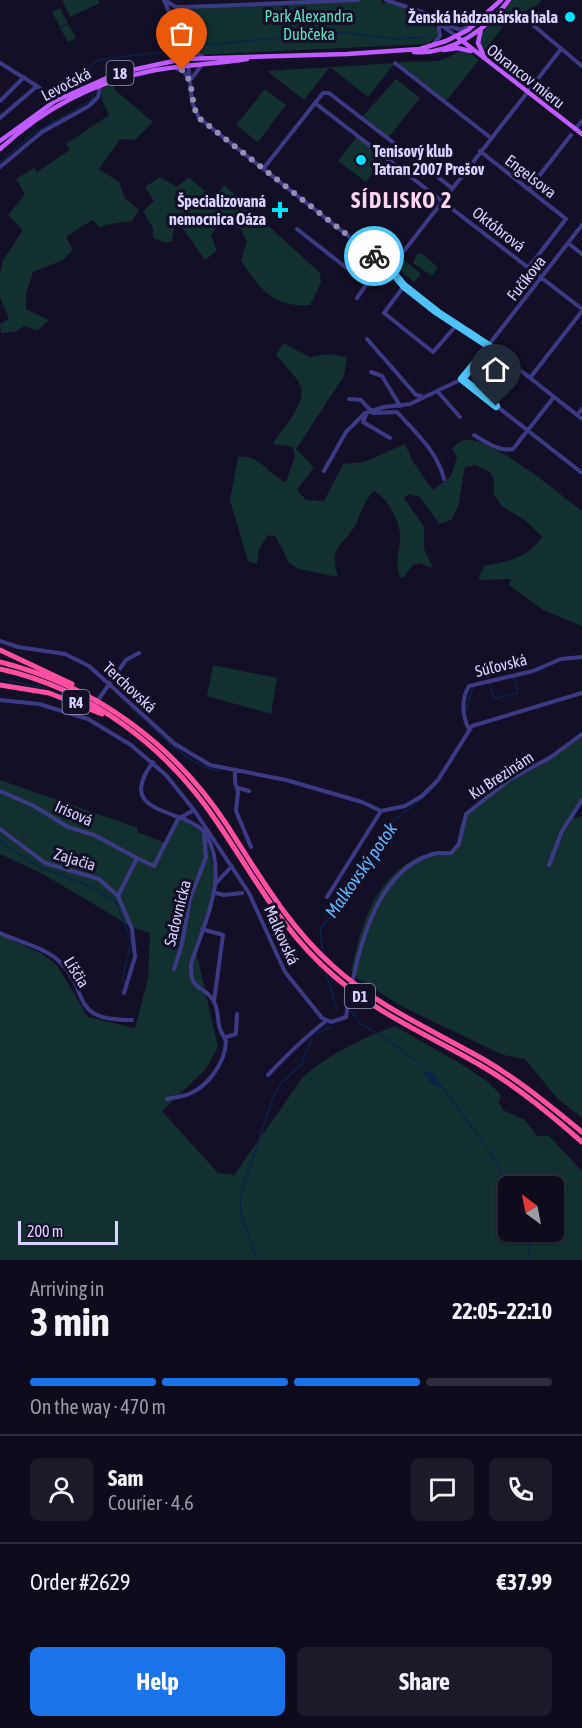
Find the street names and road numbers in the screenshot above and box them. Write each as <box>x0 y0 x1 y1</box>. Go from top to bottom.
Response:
street label: Obrancov mieru <box>484 40 568 112</box>
road number: 18 <box>106 61 134 85</box>
street label: Levočská <box>38 64 94 104</box>
street label: Engelsova <box>501 151 560 202</box>
street label: Októbrová <box>469 203 529 255</box>
street label: Fučíkova <box>503 252 549 304</box>
street label: Súľovská <box>473 650 529 680</box>
street label: Terchovská <box>100 658 160 716</box>
road number: R4 <box>62 690 90 714</box>
street label: Ku Brezinám <box>465 747 537 803</box>
street label: Irisová <box>52 797 96 829</box>
street label: Zajačia <box>52 844 98 875</box>
street label: Sadovnícka <box>160 878 194 948</box>
street label: Malkovská <box>261 902 303 968</box>
street label: Líščia <box>61 953 93 991</box>
road number: D1 <box>345 984 375 1008</box>

